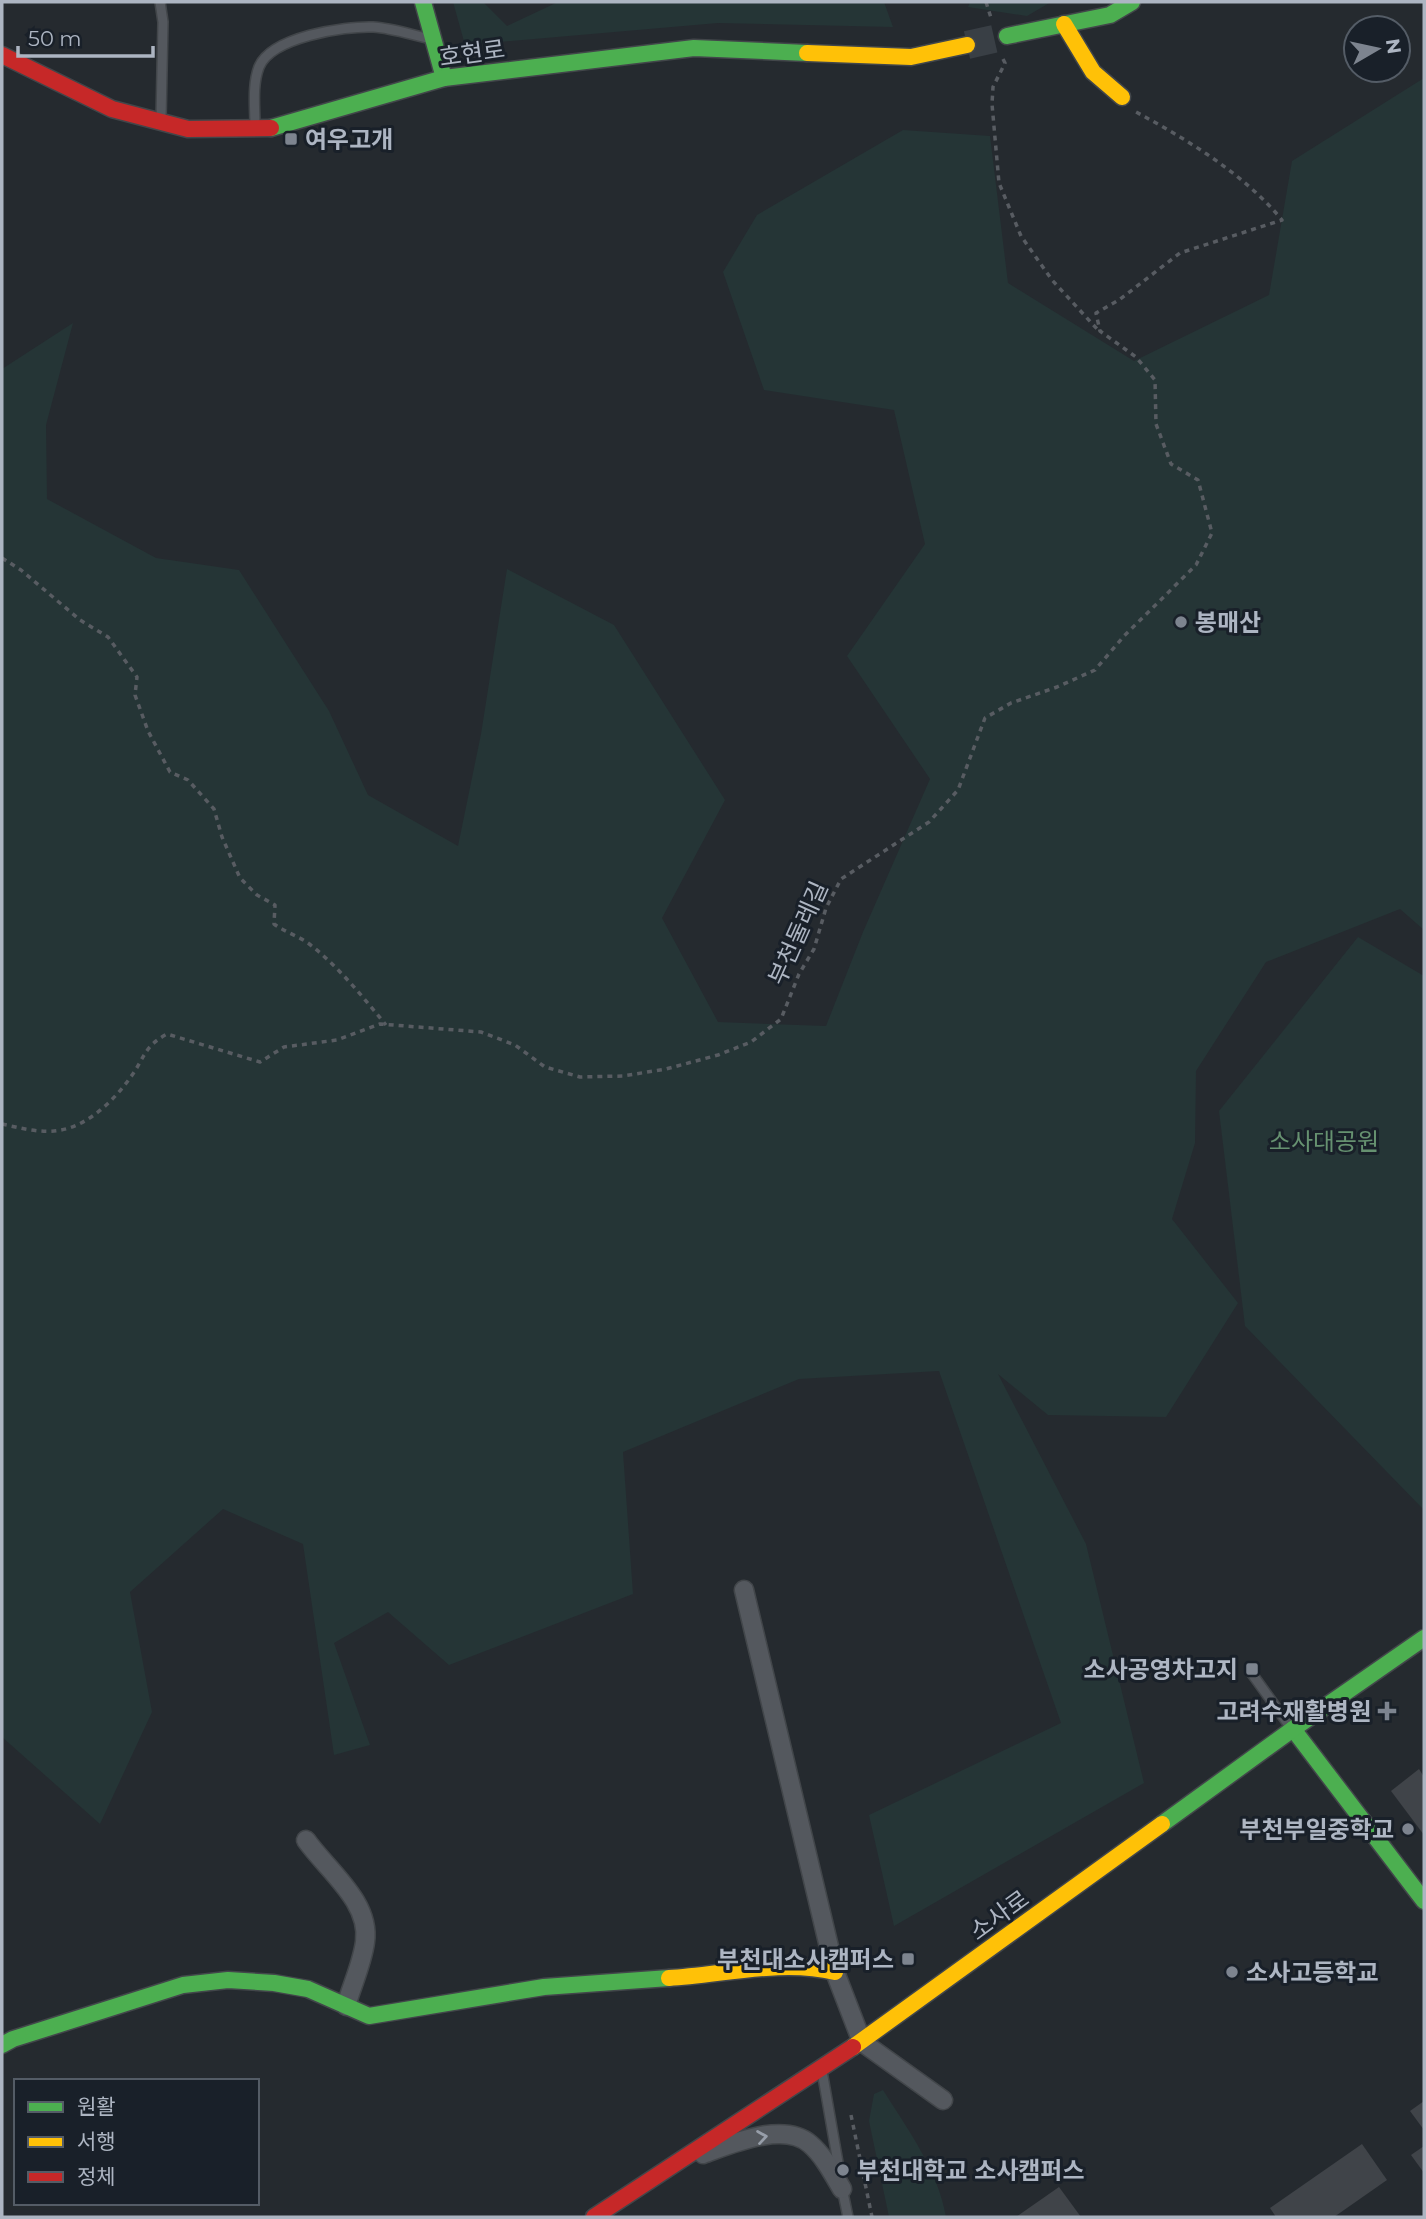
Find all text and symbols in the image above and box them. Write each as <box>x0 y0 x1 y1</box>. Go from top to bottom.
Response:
scale bar <box>18 14 152 58</box>
north arrow <box>1342 14 1412 84</box>
text: 50 m <box>28 26 82 51</box>
street label: 호현로 <box>437 34 507 72</box>
text: N <box>1381 37 1406 56</box>
place label: 여우고개 <box>305 125 393 154</box>
marker: 여우고개 <box>283 131 299 147</box>
place label: 봉매산 <box>1195 608 1261 637</box>
marker: 봉매산 <box>1173 614 1189 630</box>
street label: 부천둘레길 <box>762 877 834 989</box>
park label: 소사대공원 <box>1269 1127 1379 1156</box>
place label: 소사공영차고지 <box>1083 1655 1238 1684</box>
marker: 소사공영차고지 <box>1244 1661 1260 1677</box>
place label: 고려수재활병원 <box>1216 1697 1371 1726</box>
marker: 고려수재활병원 <box>1377 1701 1397 1721</box>
place label: 부천부일중학교 <box>1239 1815 1394 1844</box>
marker: 부천부일중학교 <box>1400 1821 1416 1837</box>
street label: 소사로 <box>964 1884 1034 1946</box>
place label: 부천대소사캠퍼스 <box>717 1945 894 1974</box>
marker: 부천대소사캠퍼스 <box>900 1951 916 1967</box>
place label: 소사고등학교 <box>1246 1958 1378 1987</box>
marker: 소사고등학교 <box>1224 1964 1240 1980</box>
legend <box>14 2079 259 2205</box>
text: 원활 <box>77 2094 116 2119</box>
text: 서행 <box>77 2129 116 2154</box>
one-way arrow <box>756 2130 768 2145</box>
place label: 부천대학교 소사캠퍼스 <box>857 2156 1085 2185</box>
marker: 부천대학교 소사캠퍼스 <box>835 2162 851 2178</box>
text: 정체 <box>77 2164 116 2189</box>

